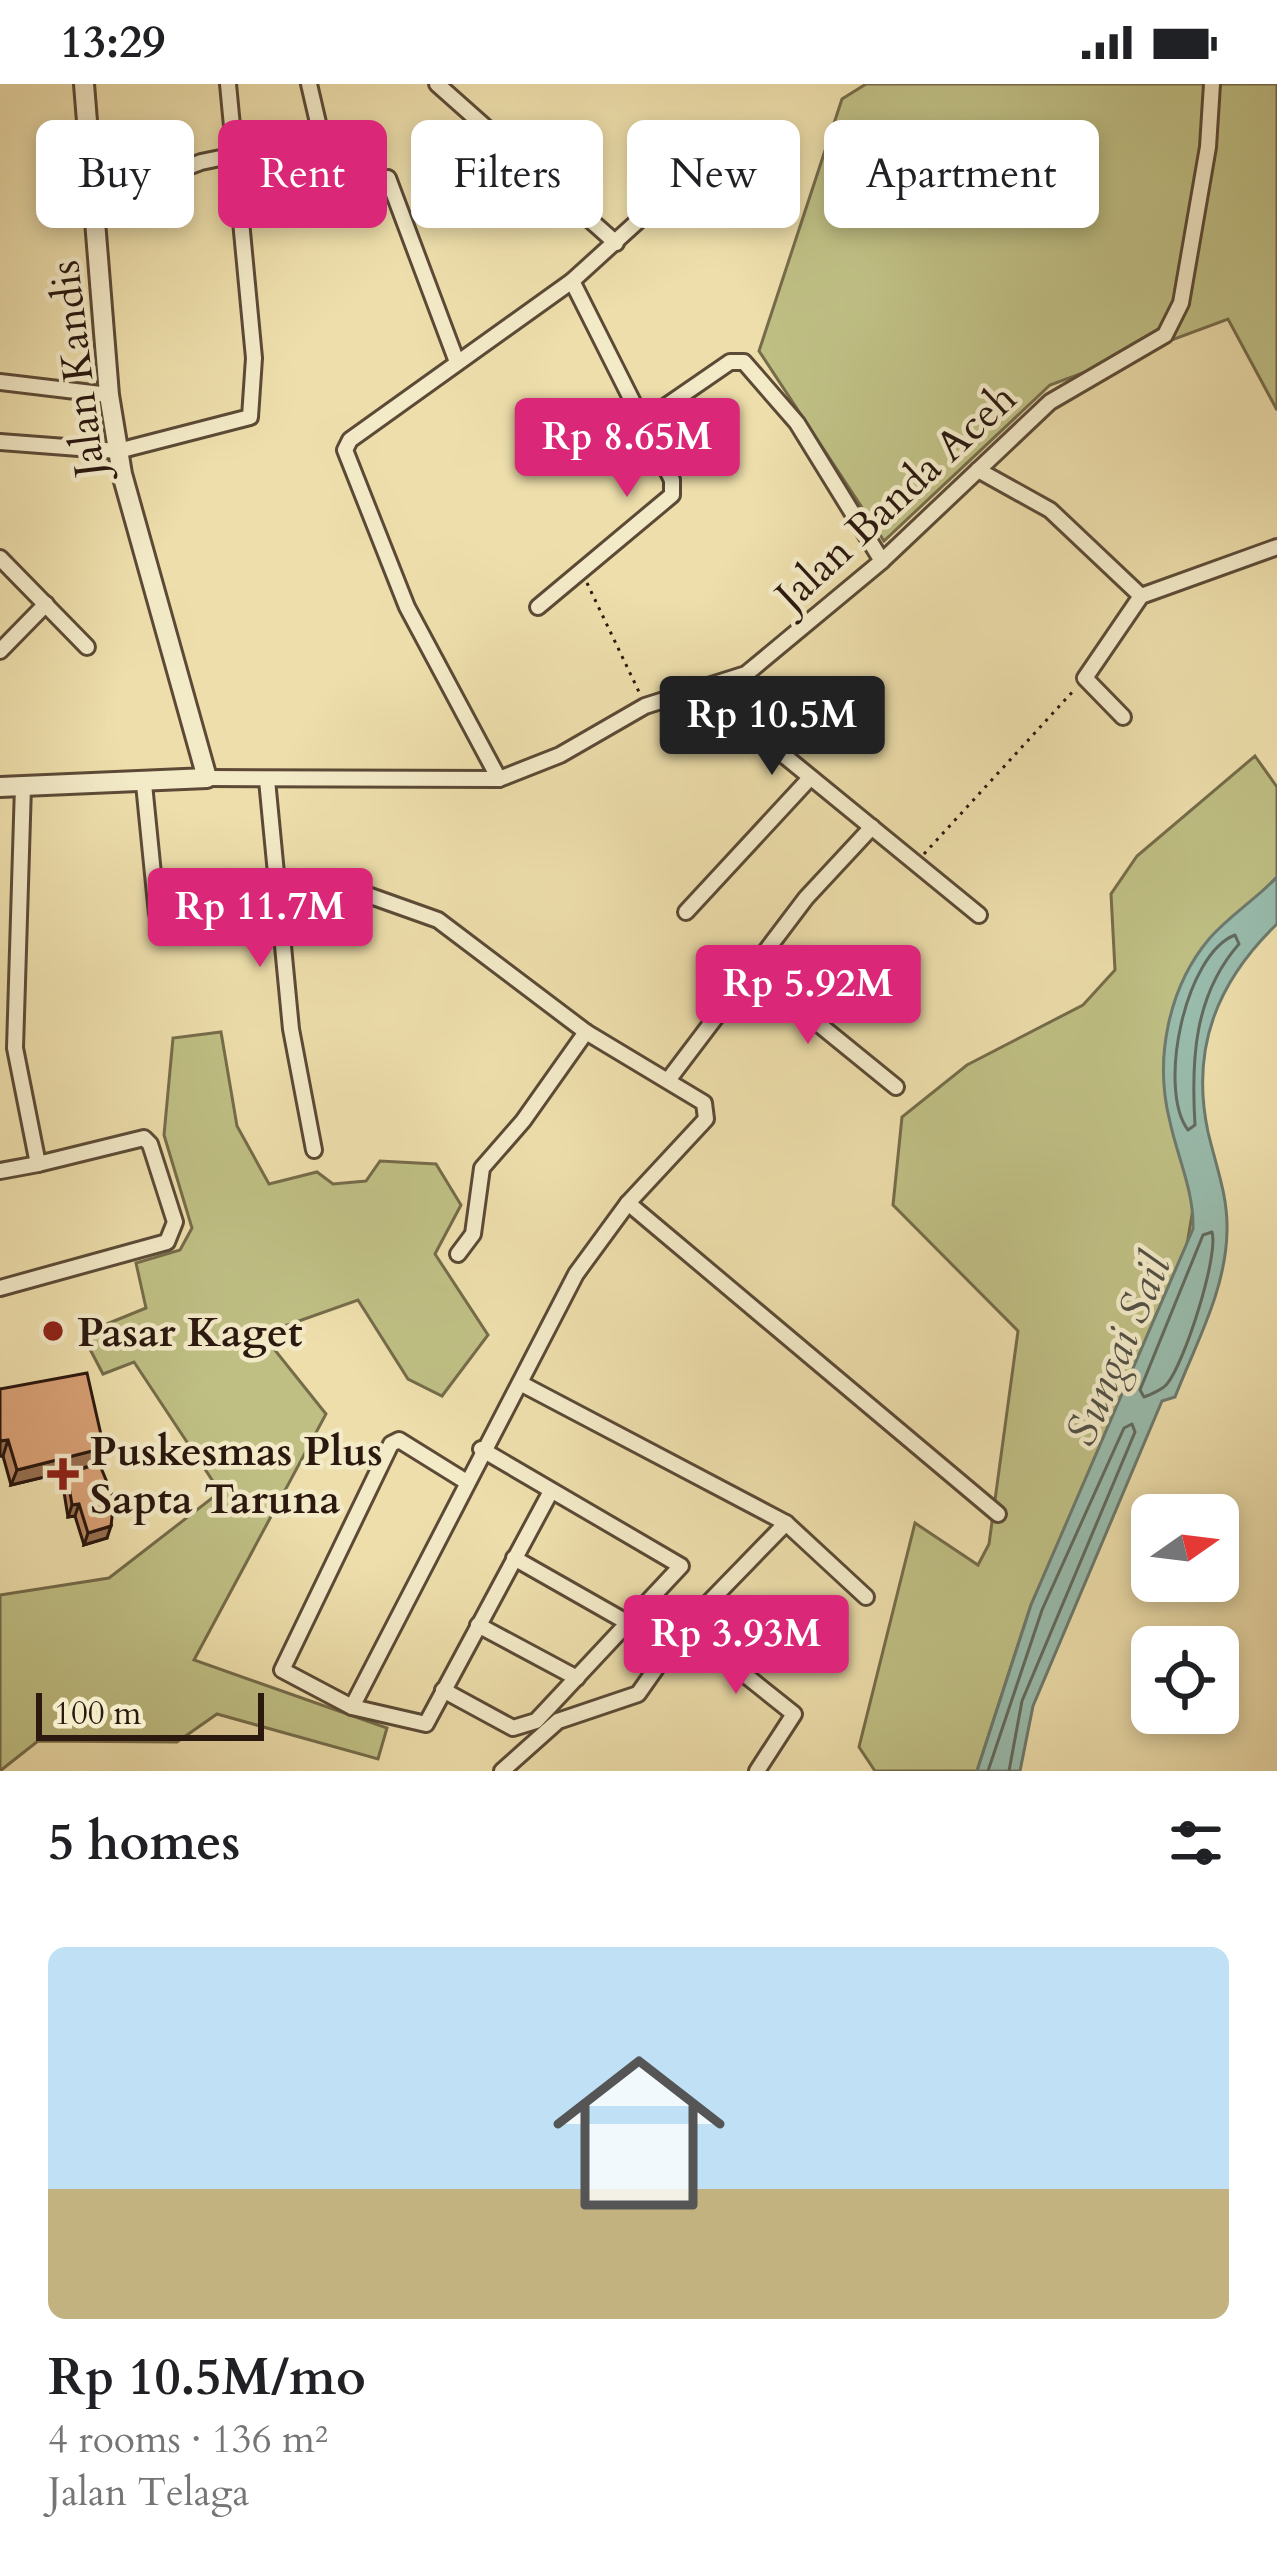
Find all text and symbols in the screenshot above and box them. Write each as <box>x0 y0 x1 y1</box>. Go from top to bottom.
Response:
text: 13:29 <box>60 12 165 73</box>
chip: Buy <box>36 120 194 228</box>
chip: Rent <box>218 120 387 228</box>
chip: Filters <box>411 120 603 228</box>
chip: New <box>627 120 800 228</box>
chip: Apartment <box>824 120 1099 228</box>
street label: Jalan Kandis <box>36 257 120 486</box>
street label: Jalan Banda Aceh <box>759 371 1029 628</box>
pin: Rp 8.65M <box>503 398 751 500</box>
text: Rp 8.65M <box>542 410 712 463</box>
pin: Rp 10.5M <box>648 676 896 778</box>
text: Rp 10.5M <box>687 688 857 741</box>
pin: Rp 11.7M <box>136 868 384 970</box>
text: Rp 11.7M <box>175 880 345 933</box>
pin: Rp 5.92M <box>684 945 932 1047</box>
text: Rp 5.92M <box>723 957 893 1010</box>
water label: Sungai Sail <box>1051 1243 1187 1455</box>
place label: Pasar Kaget <box>77 1304 303 1361</box>
marker: Pasar Kaget <box>40 1318 66 1344</box>
place label: Puskesmas Plus Sapta Taruna <box>90 1423 383 1528</box>
marker: Puskesmas Plus Sapta Taruna <box>47 1458 79 1490</box>
north arrow <box>1131 1494 1239 1602</box>
map controls <box>1131 1494 1239 1734</box>
pin: Rp 3.93M <box>612 1595 860 1697</box>
text: Rp 3.93M <box>651 1607 821 1660</box>
button: locate <box>1131 1626 1239 1734</box>
scale bar <box>36 1687 264 1740</box>
text: 100 m <box>54 1691 141 1736</box>
text: 5 homes <box>48 1808 240 1878</box>
icon: filters <box>1163 1810 1229 1876</box>
icon: home <box>531 2025 747 2241</box>
text: Rp 10.5M/mo <box>48 2343 366 2413</box>
text: 4 rooms · 136 m² <box>48 2413 328 2466</box>
text: Jalan Telaga <box>48 2466 249 2519</box>

